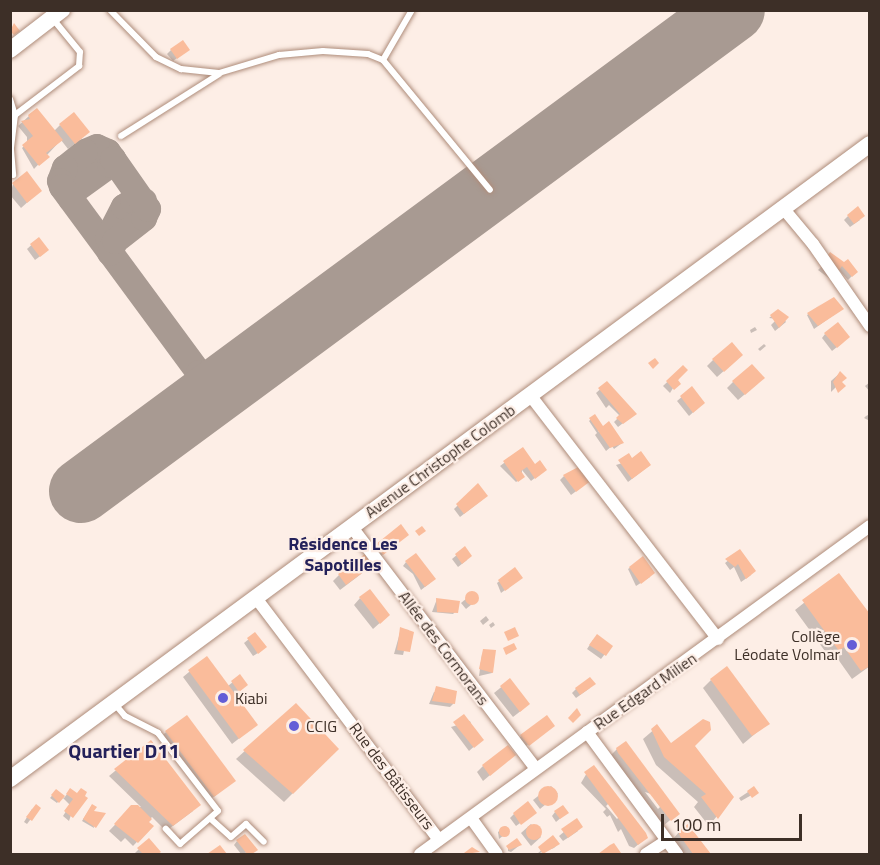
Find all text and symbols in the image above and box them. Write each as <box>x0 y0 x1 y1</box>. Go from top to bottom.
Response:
street label: Avenue Christophe Colomb <box>361 400 519 522</box>
district label: Résidence Les Sapotilles <box>288 534 398 576</box>
street label: Allée des Cormorans <box>395 587 493 709</box>
place label: Collège Léodate Volmar <box>734 626 840 664</box>
marker: Collège Léodate Volmar <box>845 638 859 652</box>
street label: Rue Edgard Milien <box>590 648 700 734</box>
place label: Kiabi <box>235 688 268 708</box>
marker: Kiabi <box>216 691 230 705</box>
place label: CCIG <box>306 716 337 736</box>
marker: CCIG <box>287 719 301 733</box>
street label: Rue des Bâtisseurs <box>346 719 438 833</box>
district label: Quartier D11 <box>68 738 180 762</box>
scale bar <box>664 802 805 840</box>
text: 100 m <box>672 811 721 838</box>

